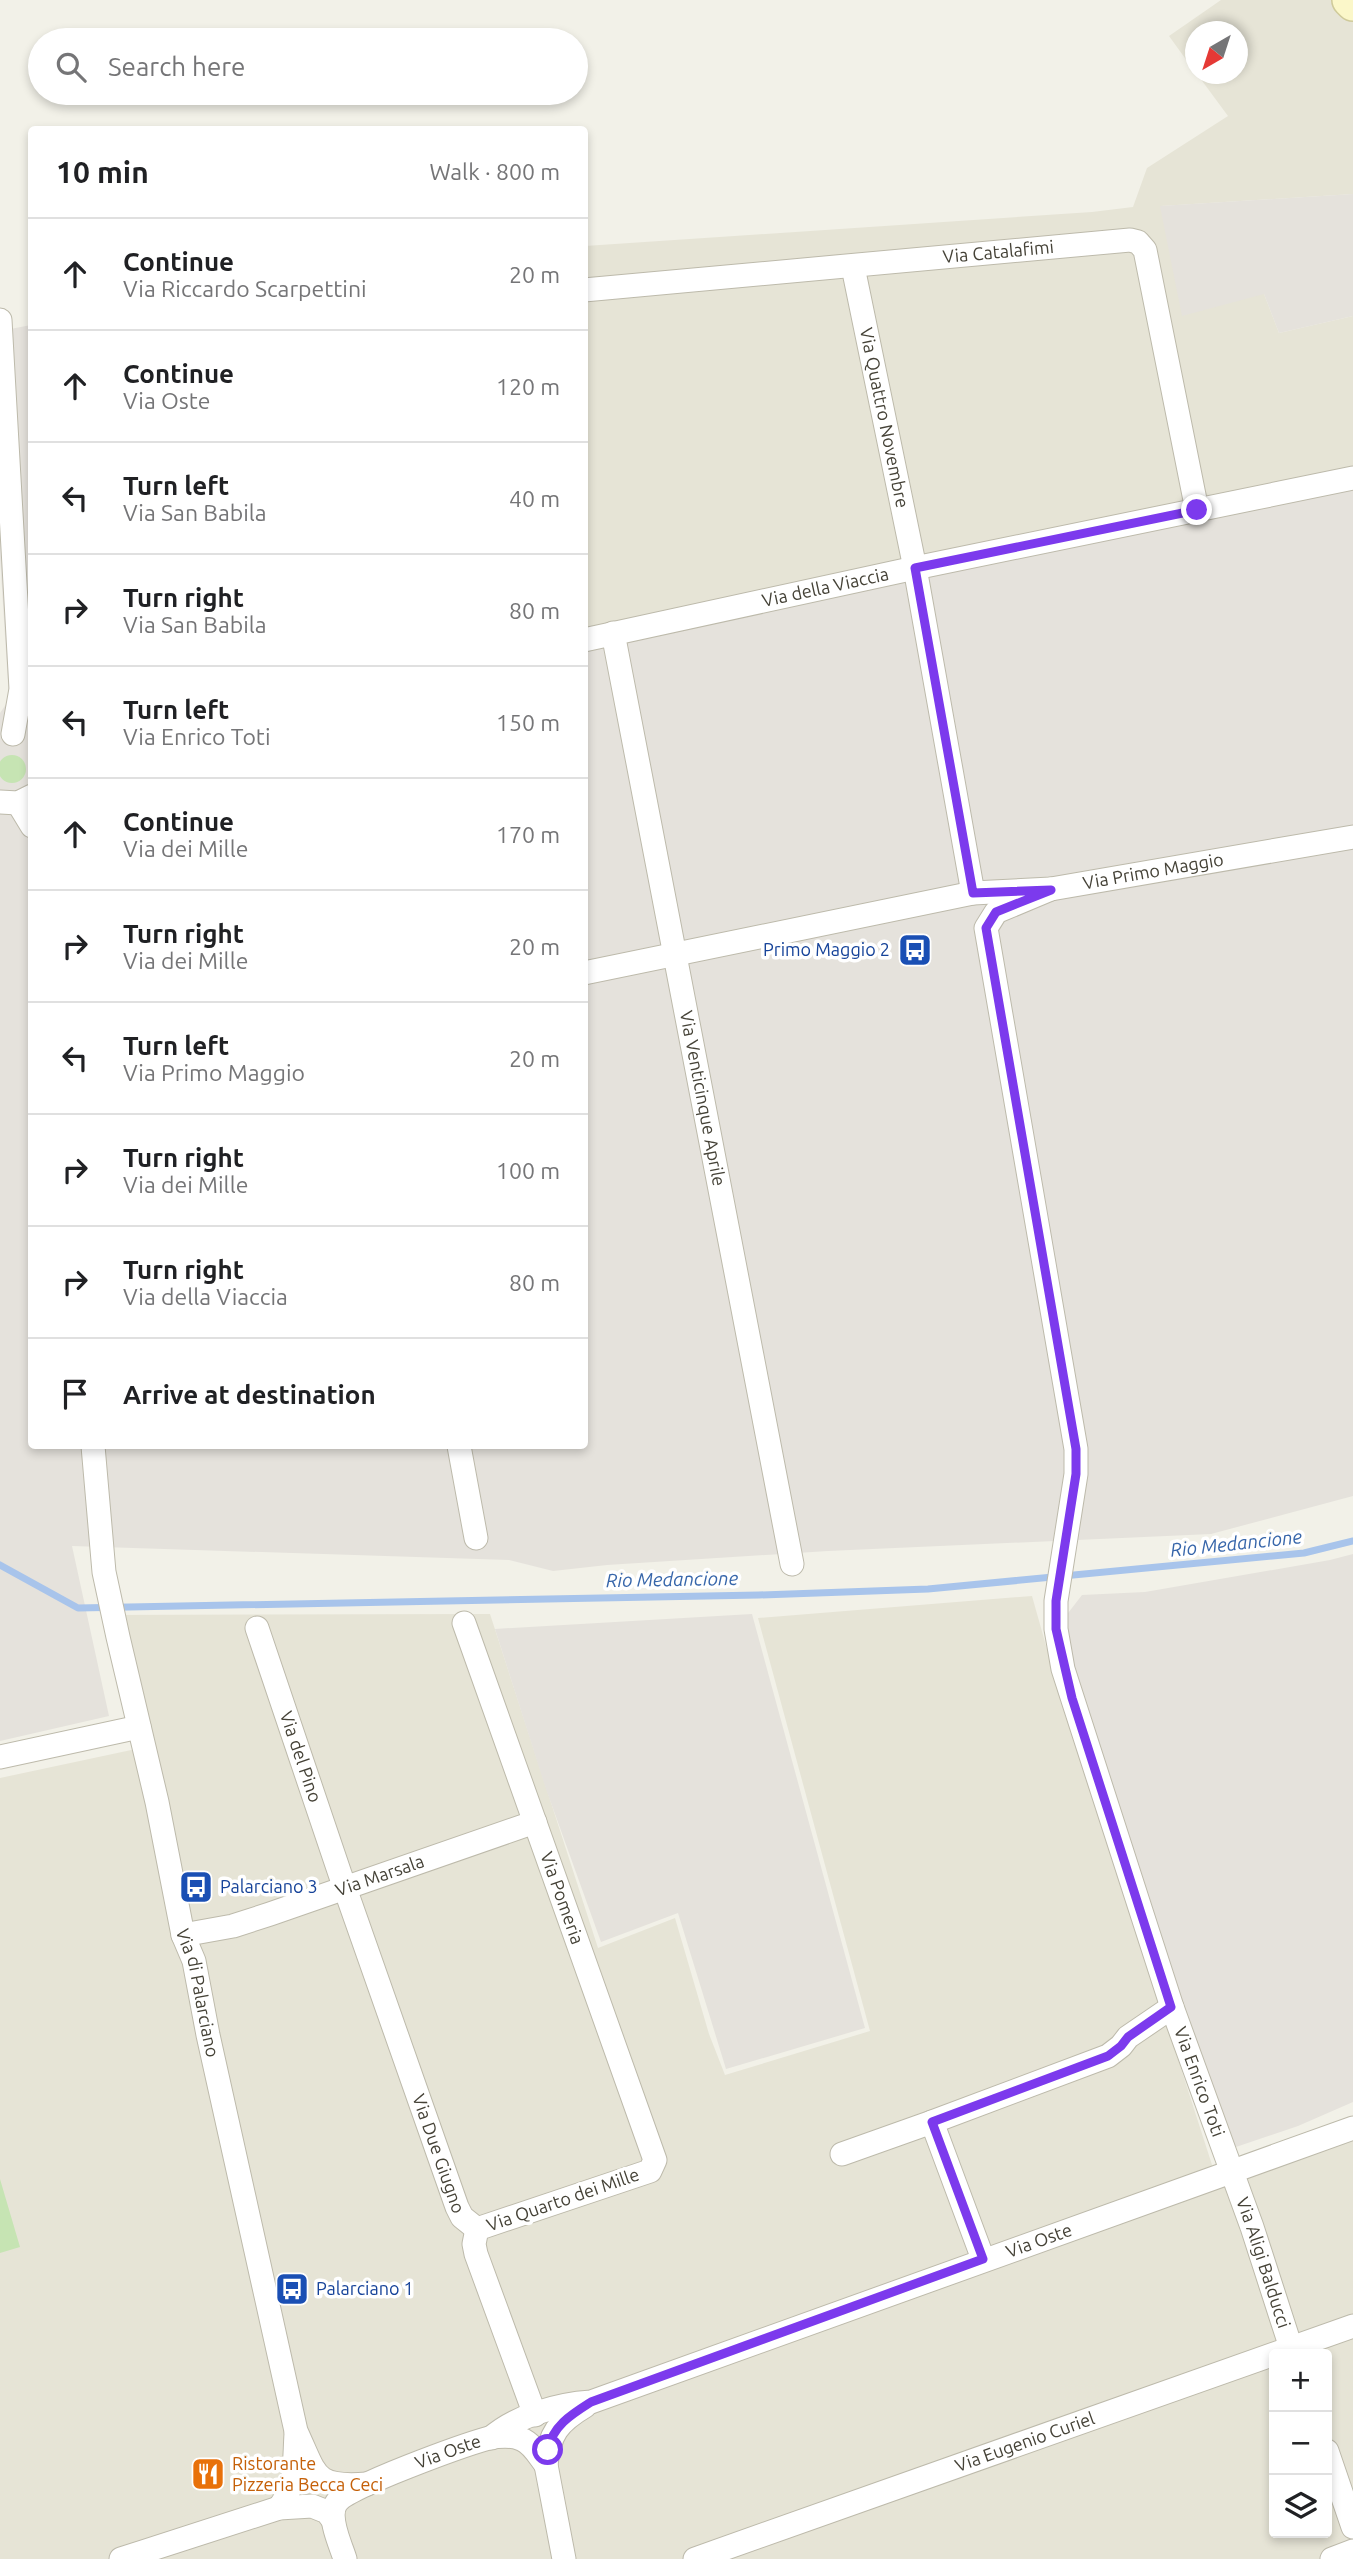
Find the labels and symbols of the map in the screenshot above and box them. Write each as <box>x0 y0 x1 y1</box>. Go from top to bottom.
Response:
north arrow <box>1185 21 1248 84</box>
street label: Via Catalafimi <box>942 236 1055 266</box>
street label: Via Quattro Novembre <box>857 326 913 510</box>
route end <box>1181 494 1212 525</box>
street label: Via della Viaccia <box>760 563 890 610</box>
street label: Via Primo Maggio <box>1081 848 1225 892</box>
bus stop icon: Primo Maggio 2 <box>896 931 934 969</box>
place label: Primo Maggio 2 <box>763 939 890 959</box>
street label: Via Venticinque Aprile <box>677 1009 730 1188</box>
water label: Rio Medancione <box>1169 1525 1303 1561</box>
water label: Rio Medancione <box>606 1567 739 1591</box>
street label: Via del Pino <box>277 1708 326 1805</box>
street label: Via Pomeria <box>537 1849 588 1947</box>
street label: Via Marsala <box>333 1850 427 1900</box>
bus stop icon: Palarciano 3 <box>177 1868 215 1906</box>
place label: Palarciano 3 <box>220 1876 318 1896</box>
street label: Via di Palarciano <box>173 1927 224 2059</box>
street label: Via Enrico Toti <box>1171 2024 1229 2139</box>
street label: Via Due Giugno <box>409 2091 469 2216</box>
street label: Via Quarto dei Mille <box>484 2164 642 2236</box>
street label: Via Aligi Balducci <box>1233 2194 1295 2330</box>
street label: Via Oste <box>1003 2219 1074 2261</box>
bus stop icon: Palarciano 1 <box>273 2270 311 2308</box>
place label: Palarciano 1 <box>316 2278 414 2298</box>
street label: Via Eugenio Curiel <box>952 2407 1097 2475</box>
street label: Via Oste <box>412 2430 483 2472</box>
route start <box>532 2434 563 2465</box>
place label: Ristorante Pizzeria Becca Ceci <box>232 2453 383 2494</box>
restaurant icon: Ristorante Pizzeria Becca Ceci <box>189 2455 227 2493</box>

